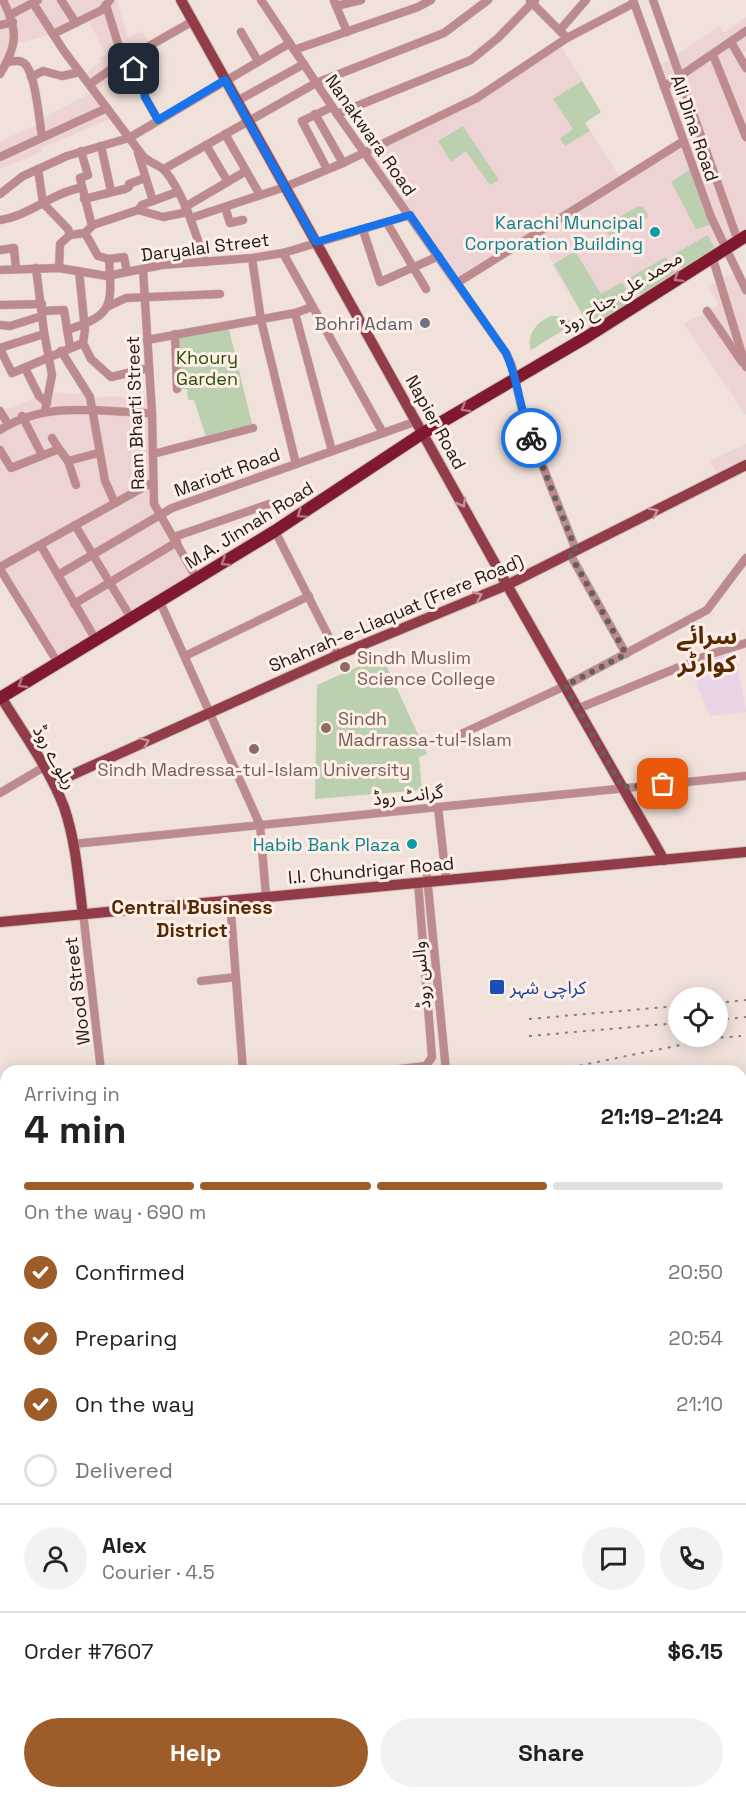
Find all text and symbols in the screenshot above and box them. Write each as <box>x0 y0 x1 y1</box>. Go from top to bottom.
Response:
pin <box>108 43 159 94</box>
icon: home <box>117 52 150 85</box>
street label: Nanakwara Road <box>320 70 422 200</box>
street label: Ali Dina Road <box>666 72 724 184</box>
place label: Karachi Muncipal Corporation Building <box>465 211 643 255</box>
marker: Karachi Muncipal Corporation Building <box>648 225 662 239</box>
street label: Daryalal Street <box>139 228 271 266</box>
street label: محمد علی جناح روڈ <box>556 245 687 340</box>
one-way arrow <box>674 270 684 282</box>
place label: Bohri Adam <box>315 312 413 335</box>
marker: Bohri Adam <box>418 316 432 330</box>
street label: Ram Bharti Street <box>121 336 149 490</box>
park label: Khoury Garden <box>176 346 238 390</box>
street label: Napier Road <box>401 371 471 473</box>
one-way arrow <box>461 400 471 412</box>
courier <box>501 408 561 468</box>
icon: bike <box>515 422 548 455</box>
street label: Mariott Road <box>171 442 283 502</box>
street label: M.A. Jinnah Road <box>180 476 318 574</box>
one-way arrow <box>455 497 466 507</box>
one-way arrow <box>297 507 308 518</box>
one-way arrow <box>647 508 658 519</box>
street label: Shahrah-e-Liaquat (Frere Road) <box>265 549 527 677</box>
one-way arrow <box>221 555 231 567</box>
one-way arrow <box>472 591 483 603</box>
district label: سرائے کوارٹر <box>677 620 737 679</box>
place label: Sindh Muslim Science College <box>357 646 495 690</box>
marker: Sindh Muslim Science College <box>338 660 352 674</box>
one-way arrow <box>18 677 28 689</box>
place label: Sindh Madrrassa-tul-Islam <box>338 707 512 751</box>
street label: ریلوے روڈ <box>28 721 82 793</box>
marker: Sindh Madrrassa-tul-Islam <box>319 721 333 735</box>
one-way arrow <box>139 737 150 749</box>
marker: Sindh Madressa-tul-Islam University <box>247 742 261 756</box>
place label: Sindh Madressa-tul-Islam University <box>98 758 410 781</box>
pin <box>637 758 688 809</box>
icon: bag <box>646 767 679 800</box>
street label: گرانٹ روڈ <box>372 780 445 810</box>
place label: Habib Bank Plaza <box>253 833 400 856</box>
marker: Habib Bank Plaza <box>405 837 419 851</box>
street label: I.I. Chundrigar Road <box>287 851 455 889</box>
district label: Central Business District <box>111 894 273 943</box>
street label: Wood Street <box>59 936 95 1046</box>
street label: والس روڈ <box>407 940 435 1010</box>
place label: کراچی شہر <box>509 976 587 999</box>
marker: کراچی شہر <box>488 978 506 996</box>
map controls <box>668 987 728 1047</box>
button: locate <box>668 987 728 1047</box>
text: Arriving in <box>24 1081 120 1107</box>
text: 21:19–21:24 <box>601 1102 723 1130</box>
text: 4 min <box>24 1105 126 1154</box>
text: On the way · 690 m <box>24 1199 206 1225</box>
icon: check <box>24 1256 57 1289</box>
text: Confirmed <box>75 1258 185 1286</box>
text: 20:50 <box>668 1259 723 1285</box>
icon: check <box>24 1322 57 1355</box>
text: Preparing <box>75 1324 177 1352</box>
text: 20:54 <box>669 1325 723 1351</box>
icon: check <box>24 1388 57 1421</box>
text: On the way <box>75 1390 194 1418</box>
text: 21:10 <box>676 1391 723 1417</box>
text: Delivered <box>75 1456 173 1484</box>
button: person <box>24 1527 87 1590</box>
button: chat <box>582 1527 645 1590</box>
button: phone <box>660 1527 723 1590</box>
text: Alex <box>102 1531 147 1559</box>
text: Courier · 4.5 <box>102 1559 215 1585</box>
text: Order #7607 <box>24 1637 153 1665</box>
text: $6.15 <box>668 1637 723 1665</box>
button: Help <box>24 1718 368 1787</box>
button: Share <box>380 1718 723 1787</box>

